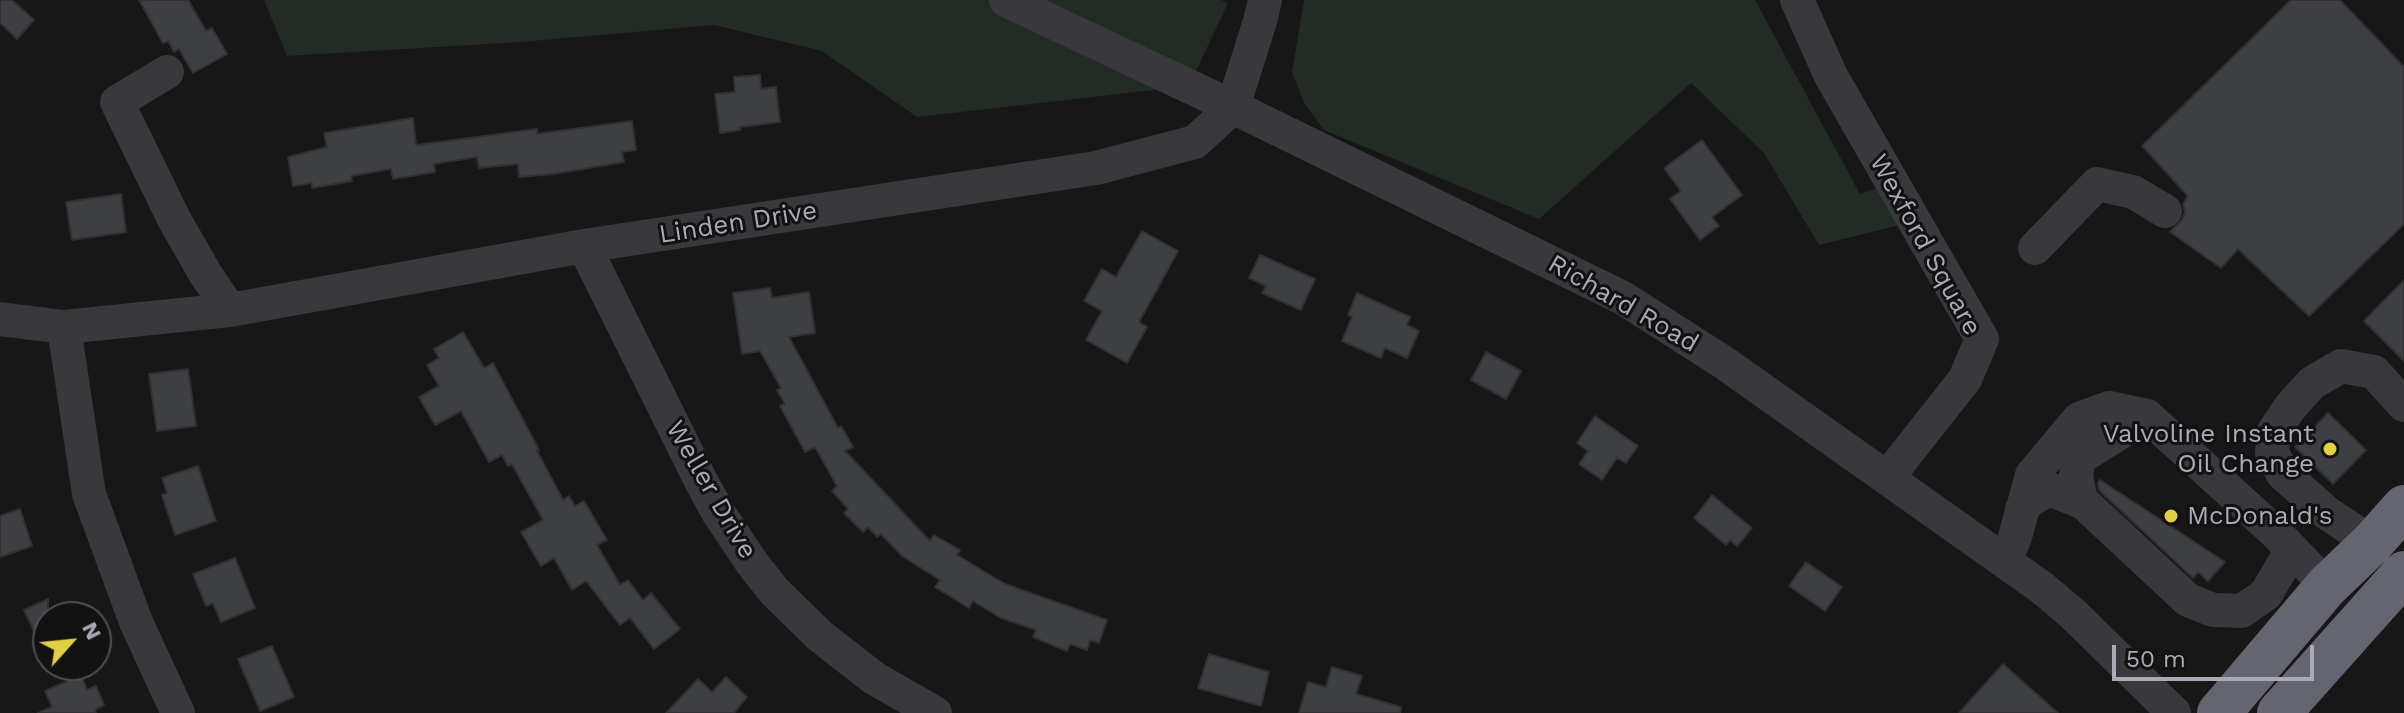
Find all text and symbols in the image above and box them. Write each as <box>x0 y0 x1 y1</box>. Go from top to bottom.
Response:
street label: Wexford Square <box>1862 149 1988 341</box>
street label: Linden Drive <box>657 195 819 251</box>
street label: Richard Road <box>1542 248 1704 360</box>
street label: Weller Drive <box>659 415 763 565</box>
place label: Valvoline Instant Oil Change <box>2103 418 2314 480</box>
marker: Valvoline Instant Oil Change <box>2321 440 2339 458</box>
place label: McDonald's <box>2187 500 2332 532</box>
marker: McDonald's <box>2162 507 2180 525</box>
north arrow <box>32 601 112 681</box>
text: N <box>77 618 107 644</box>
scale bar <box>2116 629 2318 679</box>
text: 50 m <box>2126 645 2186 673</box>

